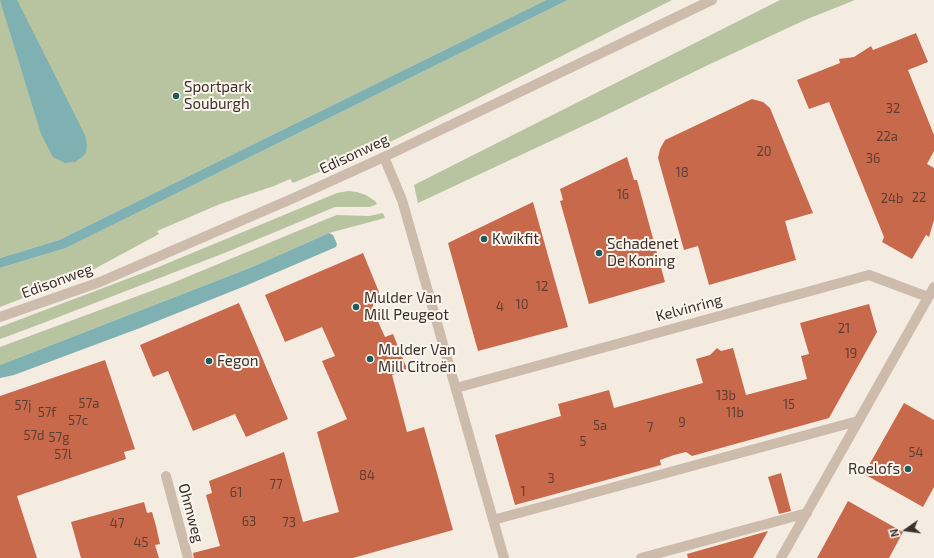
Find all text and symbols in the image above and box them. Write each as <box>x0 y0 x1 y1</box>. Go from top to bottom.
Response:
place label: Sportpark Souburgh <box>184 78 252 113</box>
marker: Sportpark Souburgh <box>171 91 181 101</box>
house number: 32 <box>886 101 900 117</box>
house number: 22a <box>876 129 898 145</box>
street label: Edisonweg <box>317 130 391 178</box>
house number: 20 <box>756 144 772 160</box>
house number: 36 <box>866 151 880 167</box>
house number: 18 <box>675 165 689 181</box>
house number: 16 <box>617 187 629 203</box>
house number: 22 <box>912 190 926 206</box>
house number: 24b <box>881 191 903 207</box>
place label: Kwikfit <box>492 230 539 248</box>
marker: Kwikfit <box>479 234 489 244</box>
place label: Schadenet De Koning <box>607 235 679 270</box>
marker: Schadenet De Koning <box>594 248 604 258</box>
street label: Edisonweg <box>19 260 95 302</box>
house number: 12 <box>536 279 548 295</box>
place label: Mulder Van Mill Peugeot <box>364 289 449 324</box>
street label: Kelvinring <box>654 290 724 326</box>
house number: 10 <box>515 297 529 313</box>
house number: 4 <box>496 299 504 315</box>
marker: Mulder Van Mill Peugeot <box>351 302 361 312</box>
house number: 21 <box>838 321 850 337</box>
place label: Mulder Van Mill Citroën <box>378 341 456 376</box>
house number: 19 <box>845 346 857 362</box>
place label: Fegon <box>217 352 258 370</box>
marker: Mulder Van Mill Citroën <box>365 354 375 364</box>
marker: Fegon <box>204 356 214 366</box>
house number: 13b <box>716 388 736 404</box>
house number: 57a <box>79 396 99 412</box>
house number: 15 <box>783 397 795 413</box>
house number: 57j <box>15 398 31 414</box>
house number: 57f <box>38 405 56 421</box>
house number: 11b <box>726 405 744 421</box>
house number: 57c <box>68 413 88 429</box>
house number: 9 <box>678 415 686 431</box>
house number: 5a <box>593 418 607 434</box>
house number: 7 <box>647 420 653 436</box>
house number: 57d <box>23 428 45 444</box>
house number: 57g <box>49 430 69 446</box>
house number: 5 <box>580 434 586 450</box>
house number: 54 <box>909 445 923 461</box>
house number: 57l <box>54 447 72 463</box>
place label: Roelofs <box>848 460 900 478</box>
marker: Roelofs <box>903 464 913 474</box>
house number: 84 <box>359 468 375 484</box>
house number: 3 <box>547 471 555 487</box>
house number: 77 <box>269 477 283 493</box>
street label: Ohmweg <box>174 481 208 545</box>
house number: 1 <box>520 484 526 500</box>
house number: 61 <box>230 485 242 501</box>
north arrow <box>886 510 926 550</box>
house number: 63 <box>242 514 256 530</box>
house number: 73 <box>282 515 296 531</box>
house number: 47 <box>110 516 124 532</box>
text: N <box>887 528 901 538</box>
house number: 45 <box>134 535 148 551</box>

